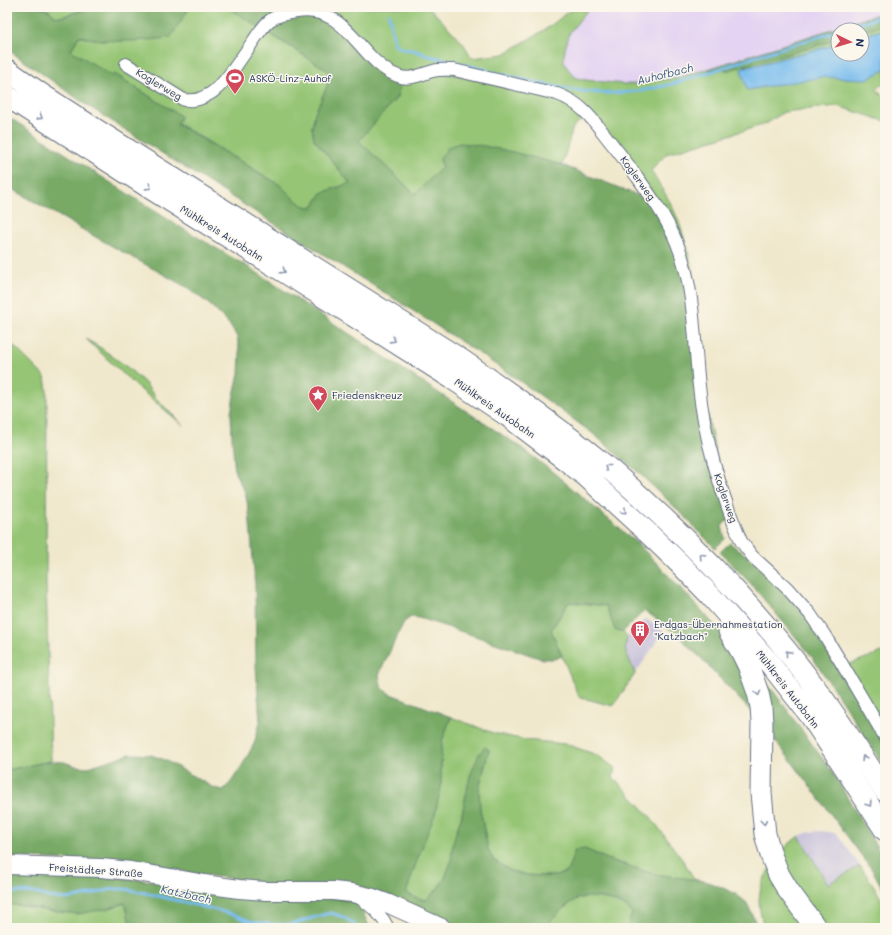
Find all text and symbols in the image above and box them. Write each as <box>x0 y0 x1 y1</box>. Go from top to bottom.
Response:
north arrow <box>830 22 870 62</box>
text: N <box>853 38 868 48</box>
water label: Auhofbach <box>635 59 694 88</box>
street label: Koglerweg <box>133 65 185 103</box>
sports icon: ASKÖ-Linz-Auhof <box>224 67 246 95</box>
place label: ASKÖ-Linz-Auhof <box>249 71 332 85</box>
one-way arrow <box>35 112 42 119</box>
street label: Koglerweg <box>617 153 659 203</box>
one-way arrow <box>145 183 152 190</box>
street label: Mühlkreis Autobahn <box>178 202 266 264</box>
one-way arrow <box>279 266 286 274</box>
one-way arrow <box>389 336 396 343</box>
street label: Mühlkreis Autobahn <box>452 375 538 441</box>
place icon: Friedenskreuz <box>307 384 329 412</box>
place label: Friedenskreuz <box>332 388 403 402</box>
one-way arrow <box>604 465 611 472</box>
street label: Koglerweg <box>711 471 741 525</box>
one-way arrow <box>619 506 627 514</box>
one-way arrow <box>699 553 707 561</box>
place label: Erdgas-Übernahmestation "Katzbach" <box>654 617 782 643</box>
building icon: Erdgas-Übernahmestation "Katzbach" <box>629 619 651 647</box>
street label: Mühlkreis Autobahn <box>753 647 823 731</box>
one-way arrow <box>786 650 793 657</box>
one-way arrow <box>753 690 761 696</box>
one-way arrow <box>862 756 869 763</box>
one-way arrow <box>864 800 872 807</box>
one-way arrow <box>759 819 768 825</box>
street label: Freistädter Straße <box>48 860 144 880</box>
water label: Katzbach <box>160 880 213 907</box>

